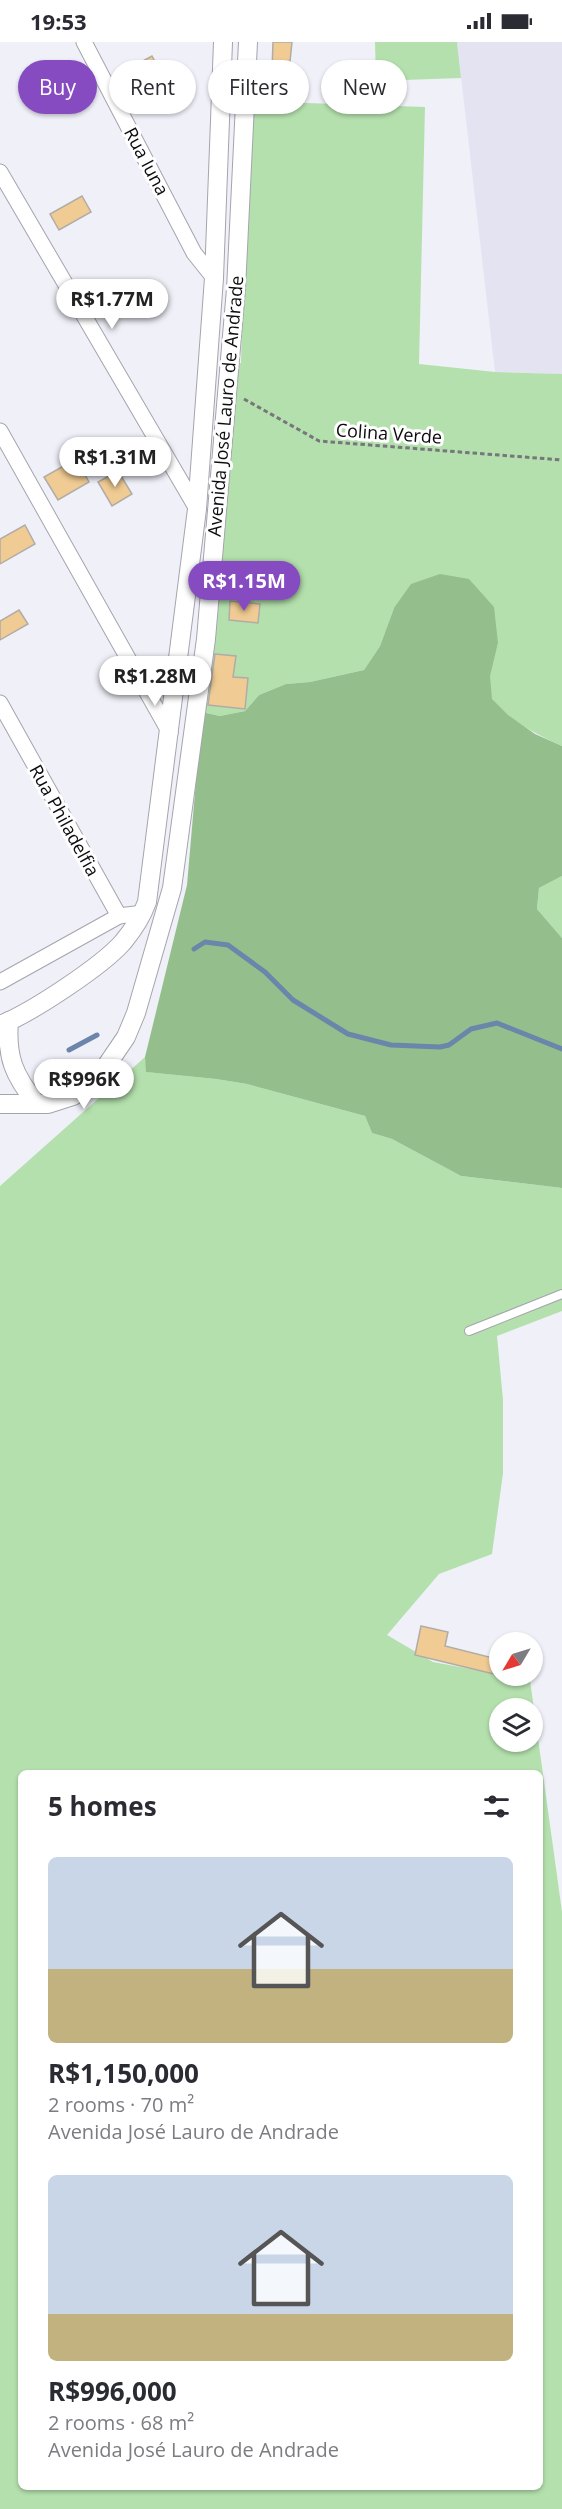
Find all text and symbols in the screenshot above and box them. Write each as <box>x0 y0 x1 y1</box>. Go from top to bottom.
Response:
text: 19:53 <box>30 6 87 36</box>
chip: Buy <box>18 60 97 114</box>
chip: Rent <box>109 60 196 114</box>
chip: Filters <box>208 60 309 114</box>
chip: New <box>321 60 407 114</box>
street label: Rua Iuna <box>119 123 175 199</box>
street label: Avenida José Lauro de Andrade <box>202 275 248 537</box>
pin: R$1.77M <box>57 279 167 330</box>
text: R$1.77M <box>70 285 154 312</box>
street label: Colina Verde <box>335 417 443 449</box>
pin: R$1.31M <box>60 437 170 488</box>
text: R$1.31M <box>73 443 157 470</box>
pin: R$1.15M <box>189 561 299 612</box>
text: R$1.15M <box>202 567 286 594</box>
pin: R$1.28M <box>100 656 210 707</box>
text: R$1.28M <box>113 662 197 689</box>
street label: Rua Philadelfia <box>24 760 106 880</box>
pin: R$996K <box>35 1059 133 1110</box>
text: R$996K <box>48 1065 120 1092</box>
north arrow <box>489 1632 543 1686</box>
map controls <box>489 1632 543 1752</box>
button: layers <box>489 1698 543 1752</box>
text: 5 homes <box>48 1788 157 1824</box>
icon: filters <box>480 1790 513 1823</box>
icon: home <box>227 1896 335 2004</box>
text: R$1,150,000 <box>48 2055 199 2091</box>
text: 2 rooms · 70 m² <box>48 2091 194 2118</box>
text: Avenida José Lauro de Andrade <box>48 2118 339 2145</box>
icon: home <box>227 2214 335 2322</box>
text: R$996,000 <box>48 2373 177 2409</box>
text: 2 rooms · 68 m² <box>48 2409 194 2436</box>
text: Avenida José Lauro de Andrade <box>48 2436 339 2463</box>

